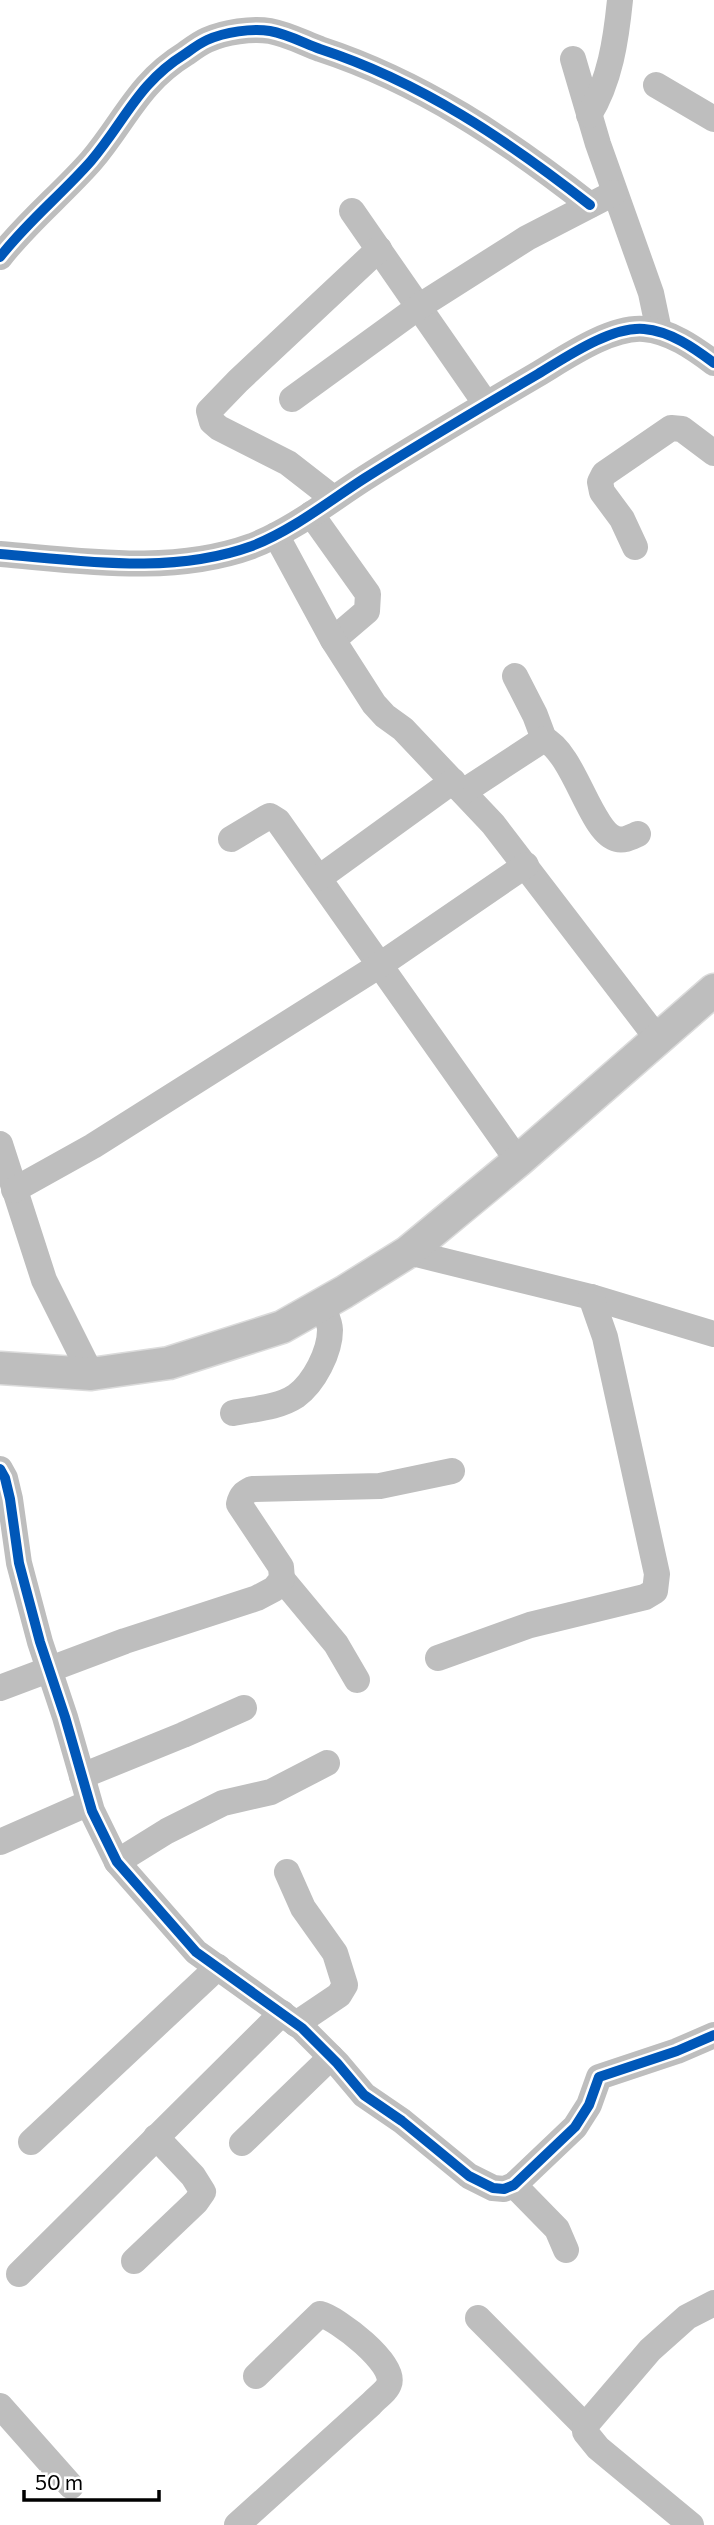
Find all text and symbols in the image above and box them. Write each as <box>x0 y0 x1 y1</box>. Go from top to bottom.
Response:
scale bar <box>24 2458 159 2502</box>
text: 50 m <box>35 2469 83 2494</box>

